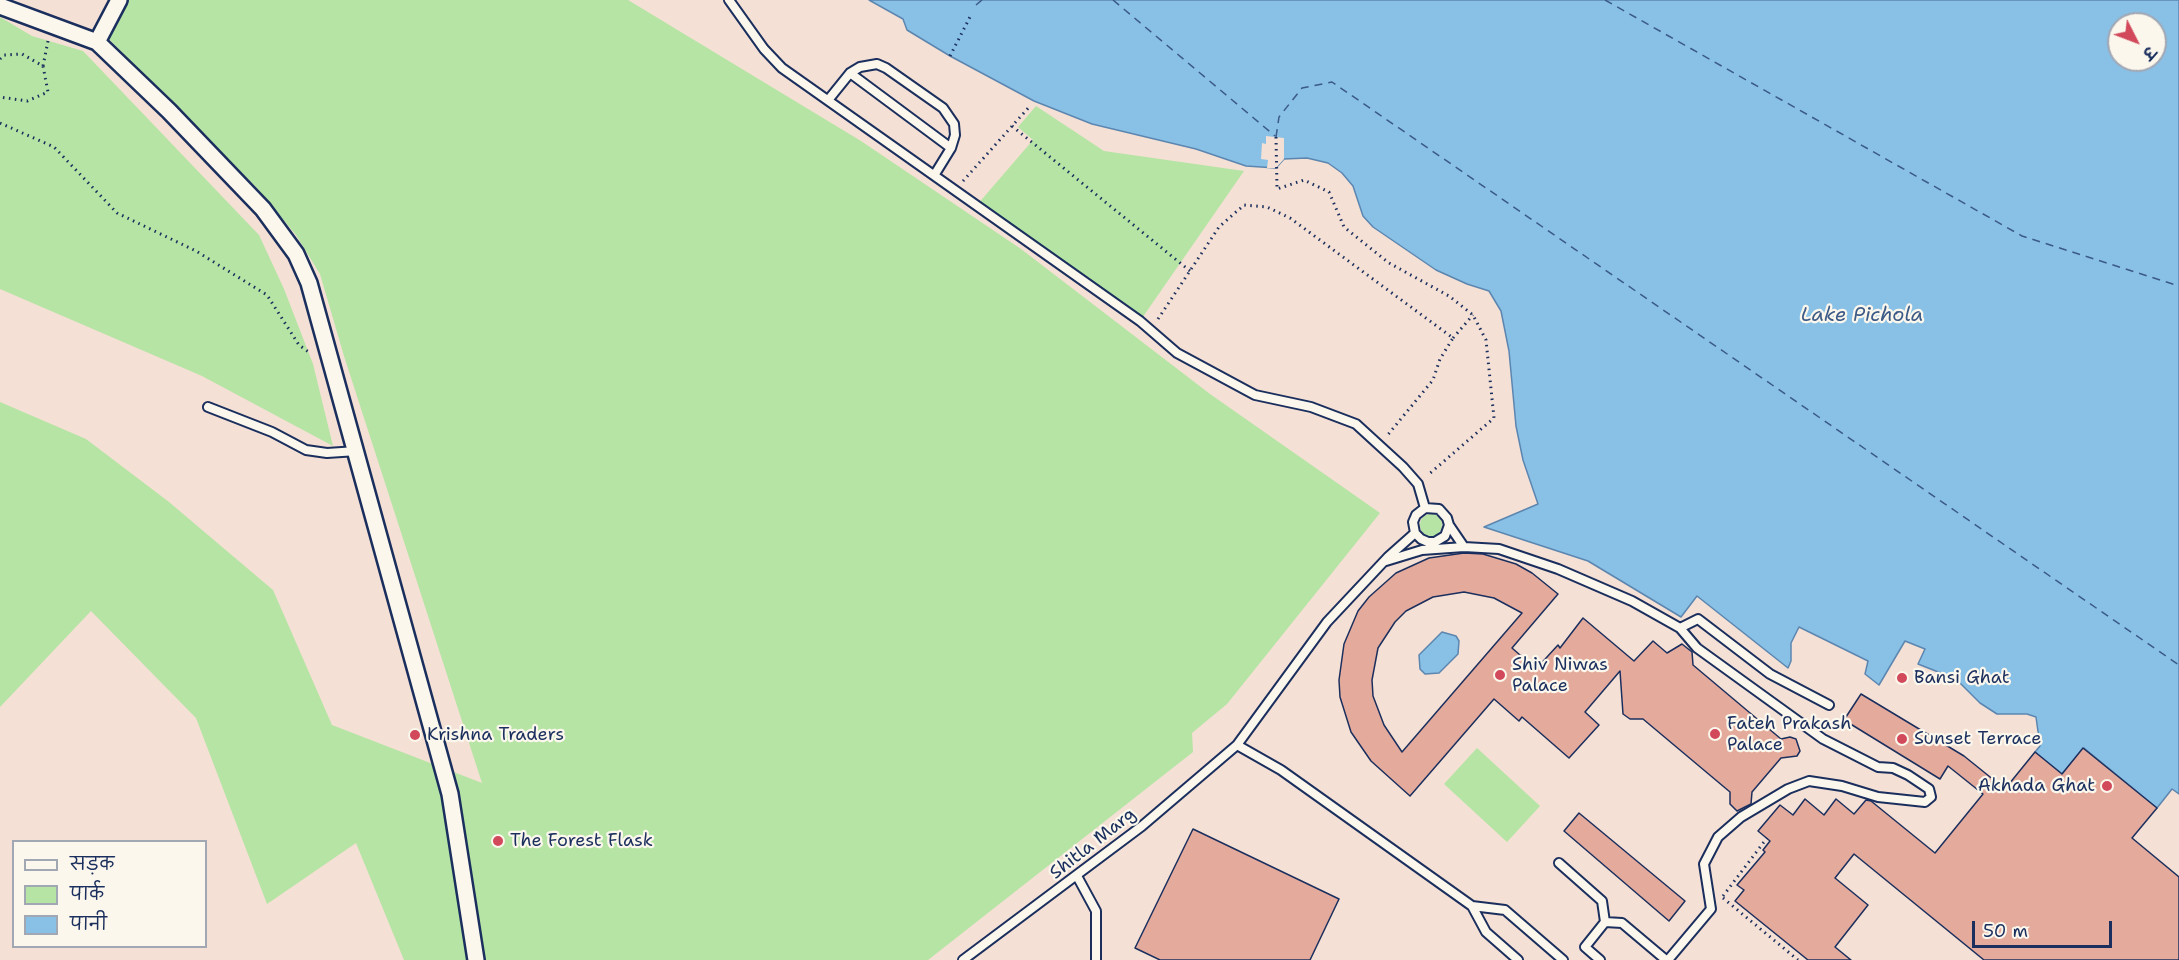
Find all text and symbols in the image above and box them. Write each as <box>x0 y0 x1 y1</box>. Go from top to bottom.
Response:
north arrow <box>2107 12 2167 72</box>
text: उ <box>2138 42 2161 64</box>
water label: Lake Pichola <box>1801 304 1923 328</box>
place label: Shiv Niwas Palace <box>1512 654 1608 696</box>
place label: Bansi Ghat <box>1914 667 2010 689</box>
marker: Shiv Niwas Palace <box>1493 668 1507 682</box>
marker: Bansi Ghat <box>1895 671 1909 685</box>
place label: Fateh Prakash Palace <box>1727 713 1851 756</box>
place label: Krishna Traders <box>427 724 564 746</box>
marker: Fateh Prakash Palace <box>1708 727 1722 741</box>
marker: Krishna Traders <box>408 728 422 742</box>
place label: Sunset Terrace <box>1914 728 2042 750</box>
marker: Sunset Terrace <box>1895 732 1909 746</box>
place label: Akhada Ghat <box>1978 775 2095 797</box>
marker: Akhada Ghat <box>2100 779 2114 793</box>
street label: Shitla Marg <box>1046 804 1140 884</box>
place label: The Forest Flask <box>510 830 653 852</box>
marker: The Forest Flask <box>491 834 505 848</box>
legend <box>12 840 207 948</box>
text: सड़क <box>70 852 114 876</box>
text: पार्क <box>70 882 104 906</box>
scale bar <box>1975 909 2114 947</box>
text: पानी <box>70 912 107 936</box>
text: 50 m <box>1983 919 2028 943</box>

